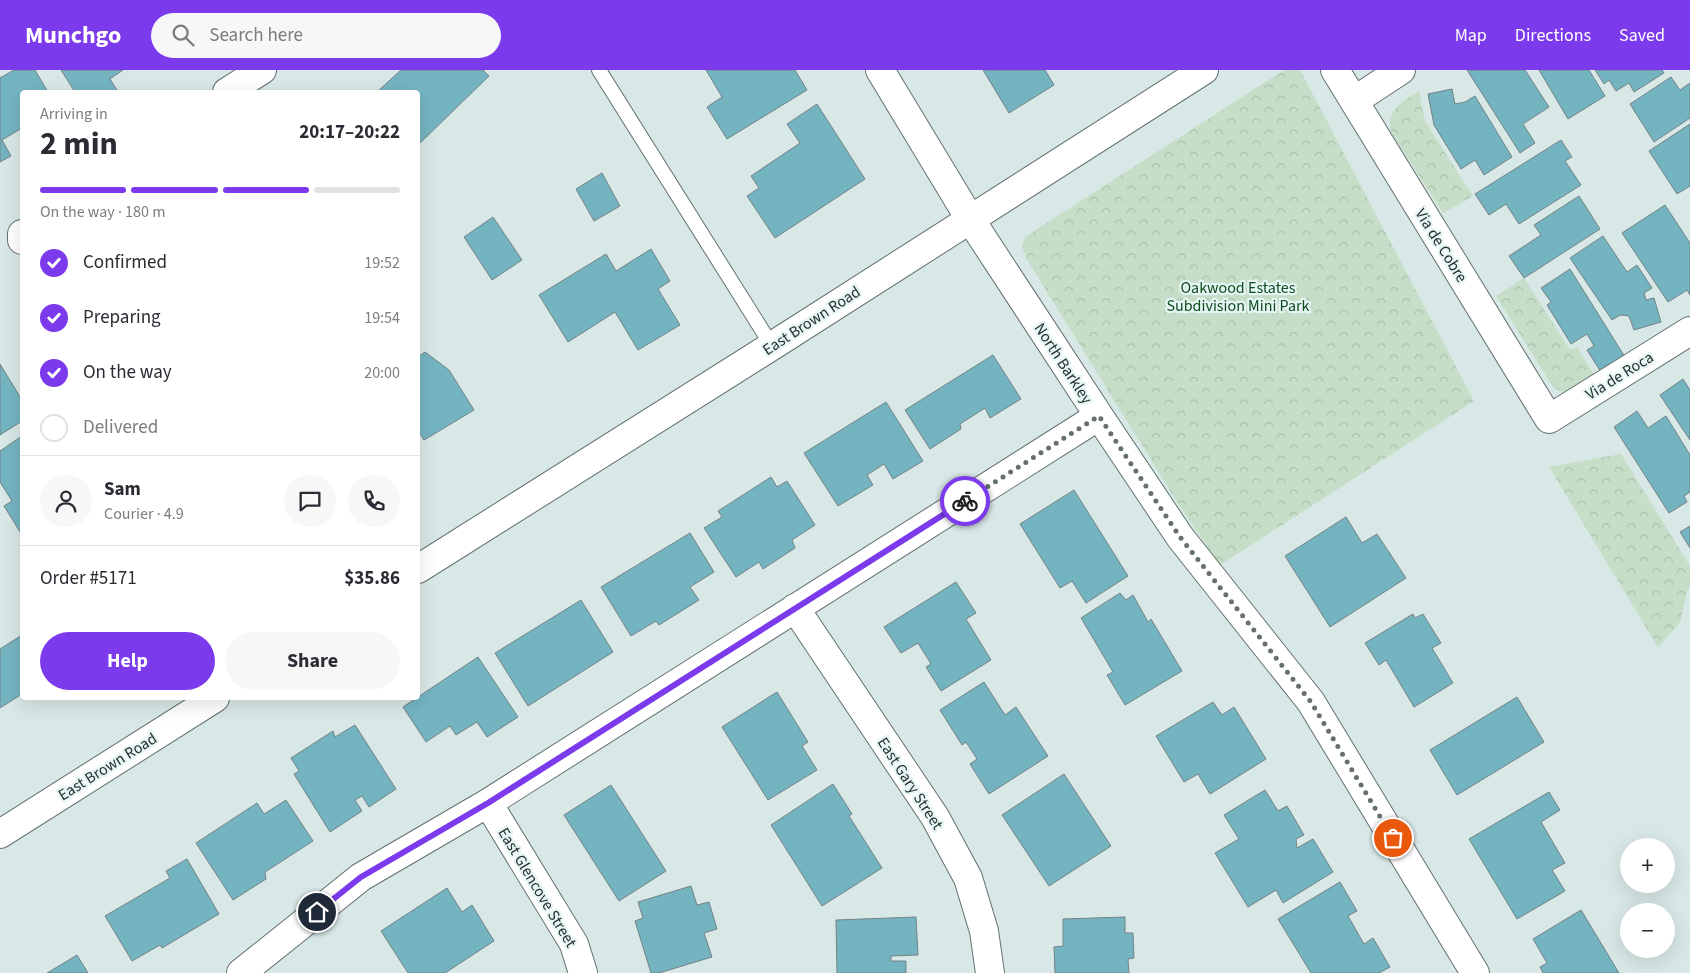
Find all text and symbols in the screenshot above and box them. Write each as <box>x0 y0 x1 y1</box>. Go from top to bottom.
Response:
search box <box>151 13 501 58</box>
text: Munchgo <box>25 18 121 53</box>
icon: search <box>169 21 197 49</box>
text: Search here <box>209 22 303 49</box>
text: Map <box>1455 23 1487 48</box>
text: Directions <box>1515 23 1591 48</box>
text: Saved <box>1619 23 1665 48</box>
text: Arriving in <box>40 103 108 125</box>
text: 20:17–20:22 <box>299 119 400 146</box>
text: 2 min <box>40 121 118 167</box>
text: On the way · 180 m <box>40 201 165 223</box>
street label: Via de Cobre <box>1410 204 1473 287</box>
icon: check <box>40 249 68 277</box>
text: Confirmed <box>83 249 167 276</box>
text: 19:52 <box>364 252 400 274</box>
park label: Oakwood Estates Subdivision Mini Park <box>1167 277 1310 317</box>
street label: East Brown Road <box>758 281 865 361</box>
icon: check <box>40 304 68 332</box>
text: Preparing <box>83 304 161 331</box>
text: 19:54 <box>364 307 400 329</box>
street label: North Barkley <box>1029 319 1098 409</box>
street label: Via de Roca <box>1581 346 1658 405</box>
icon: check <box>40 359 68 387</box>
text: On the way <box>83 359 172 386</box>
text: 20:00 <box>364 362 400 384</box>
text: Delivered <box>83 414 158 441</box>
button: person <box>40 475 92 527</box>
button: chat <box>284 475 336 527</box>
button: phone <box>348 475 400 527</box>
text: Sam <box>104 476 141 503</box>
courier <box>940 476 990 526</box>
icon: bike <box>951 487 979 515</box>
text: Courier · 4.9 <box>104 503 184 525</box>
text: Order #5171 <box>40 565 137 592</box>
text: $35.86 <box>344 565 400 592</box>
button: Help <box>40 632 215 690</box>
button: Share <box>225 632 400 690</box>
street label: East Brown Road <box>54 728 161 806</box>
street label: East Gary Street <box>872 733 949 835</box>
pin <box>1372 817 1414 859</box>
street label: East Glencove Street <box>493 823 582 952</box>
icon: bag <box>1379 824 1407 852</box>
map controls <box>1620 838 1675 958</box>
button: + <box>1620 838 1675 893</box>
pin <box>296 891 338 933</box>
icon: home <box>303 898 331 926</box>
button: − <box>1620 903 1675 958</box>

